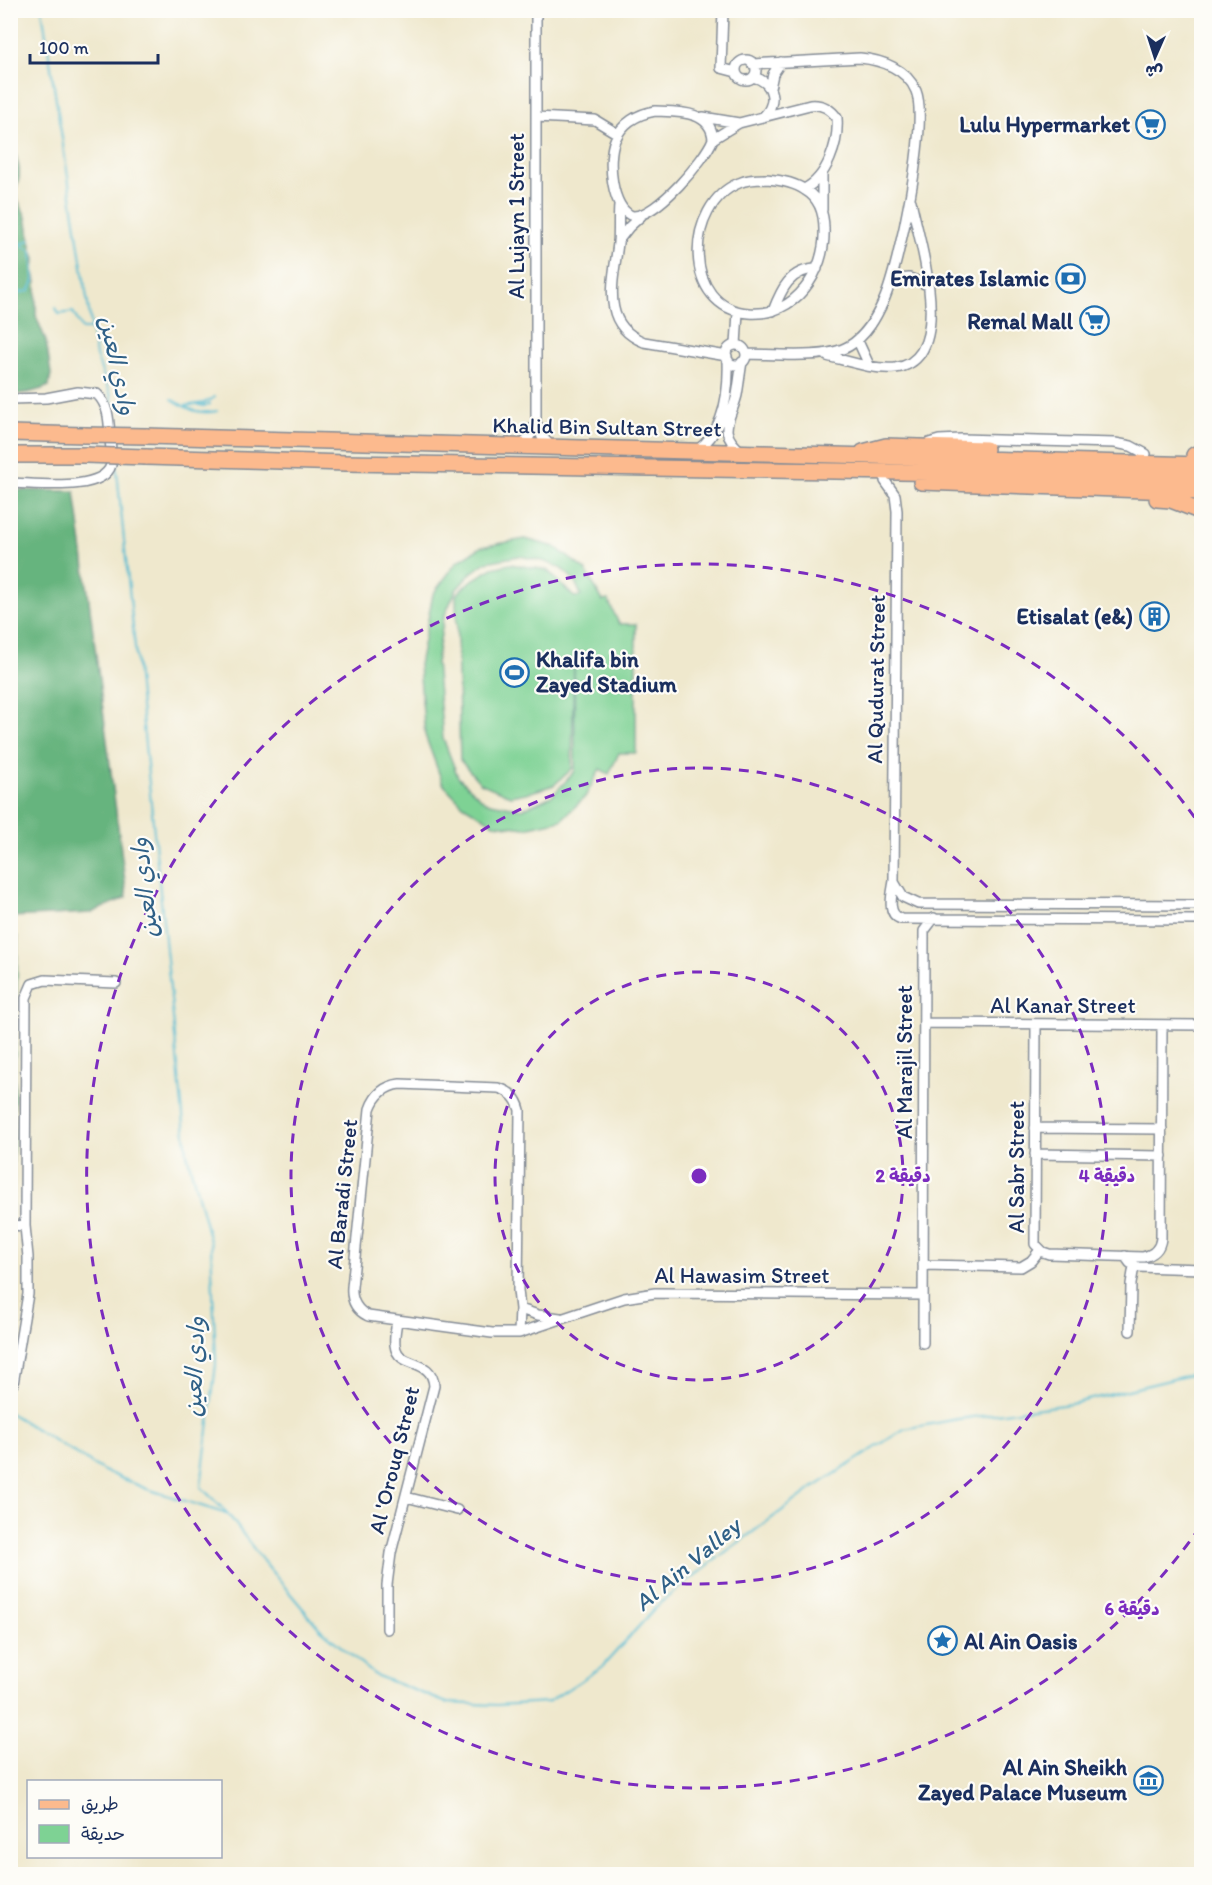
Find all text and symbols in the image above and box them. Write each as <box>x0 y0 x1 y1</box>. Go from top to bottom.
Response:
scale bar <box>30 27 158 65</box>
north arrow <box>1125 27 1185 87</box>
text: 100 m <box>39 37 89 59</box>
text: ش <box>1145 62 1164 81</box>
supermarket icon: Lulu Hypermarket <box>1135 108 1167 140</box>
place label: Lulu Hypermarket <box>959 111 1131 138</box>
street label: Al Lujayn 1 Street <box>503 133 530 299</box>
bank icon: Emirates Islamic <box>1054 262 1086 294</box>
place label: Emirates Islamic <box>890 265 1049 292</box>
supermarket icon: Remal Mall <box>1078 305 1110 337</box>
place label: Remal Mall <box>967 308 1074 335</box>
water label: وادي العين <box>90 313 143 418</box>
street label: Khalid Bin Sultan Street <box>492 412 722 442</box>
street label: Al Qudurat Street <box>861 594 891 764</box>
building icon: Etisalat (e&) <box>1138 600 1170 632</box>
place label: Etisalat (e&) <box>1016 603 1133 630</box>
place label: Khalifa bin Zayed Stadium <box>536 646 677 698</box>
sports icon: Khalifa bin Zayed Stadium <box>499 656 531 688</box>
water label: وادي العين <box>124 836 167 940</box>
street label: Al Marajil Street <box>891 985 918 1139</box>
street label: Al Kanar Street <box>990 992 1136 1019</box>
street label: Al Sabr Street <box>1003 1101 1030 1233</box>
street label: Al Baradi Street <box>321 1118 363 1270</box>
text: 2 دقيقة <box>875 1165 931 1187</box>
text: 4 دقيقة <box>1079 1165 1135 1187</box>
centre of rings <box>689 1166 709 1186</box>
street label: Al Hawasim Street <box>654 1262 830 1289</box>
water label: وادي العين <box>178 1316 213 1418</box>
street label: Al 'Orouq Street <box>363 1383 425 1537</box>
water label: Al Ain Valley <box>628 1509 748 1617</box>
text: 6 دقيقة <box>1104 1598 1160 1620</box>
place icon: Al Ain Oasis <box>927 1625 959 1657</box>
place label: Al Ain Oasis <box>963 1628 1078 1655</box>
place label: Al Ain Sheikh Zayed Palace Museum <box>918 1754 1128 1806</box>
museum icon: Al Ain Sheikh Zayed Palace Museum <box>1132 1764 1164 1796</box>
legend <box>27 1780 222 1858</box>
text: طريق <box>81 1793 119 1815</box>
text: حديقة <box>81 1823 125 1845</box>

